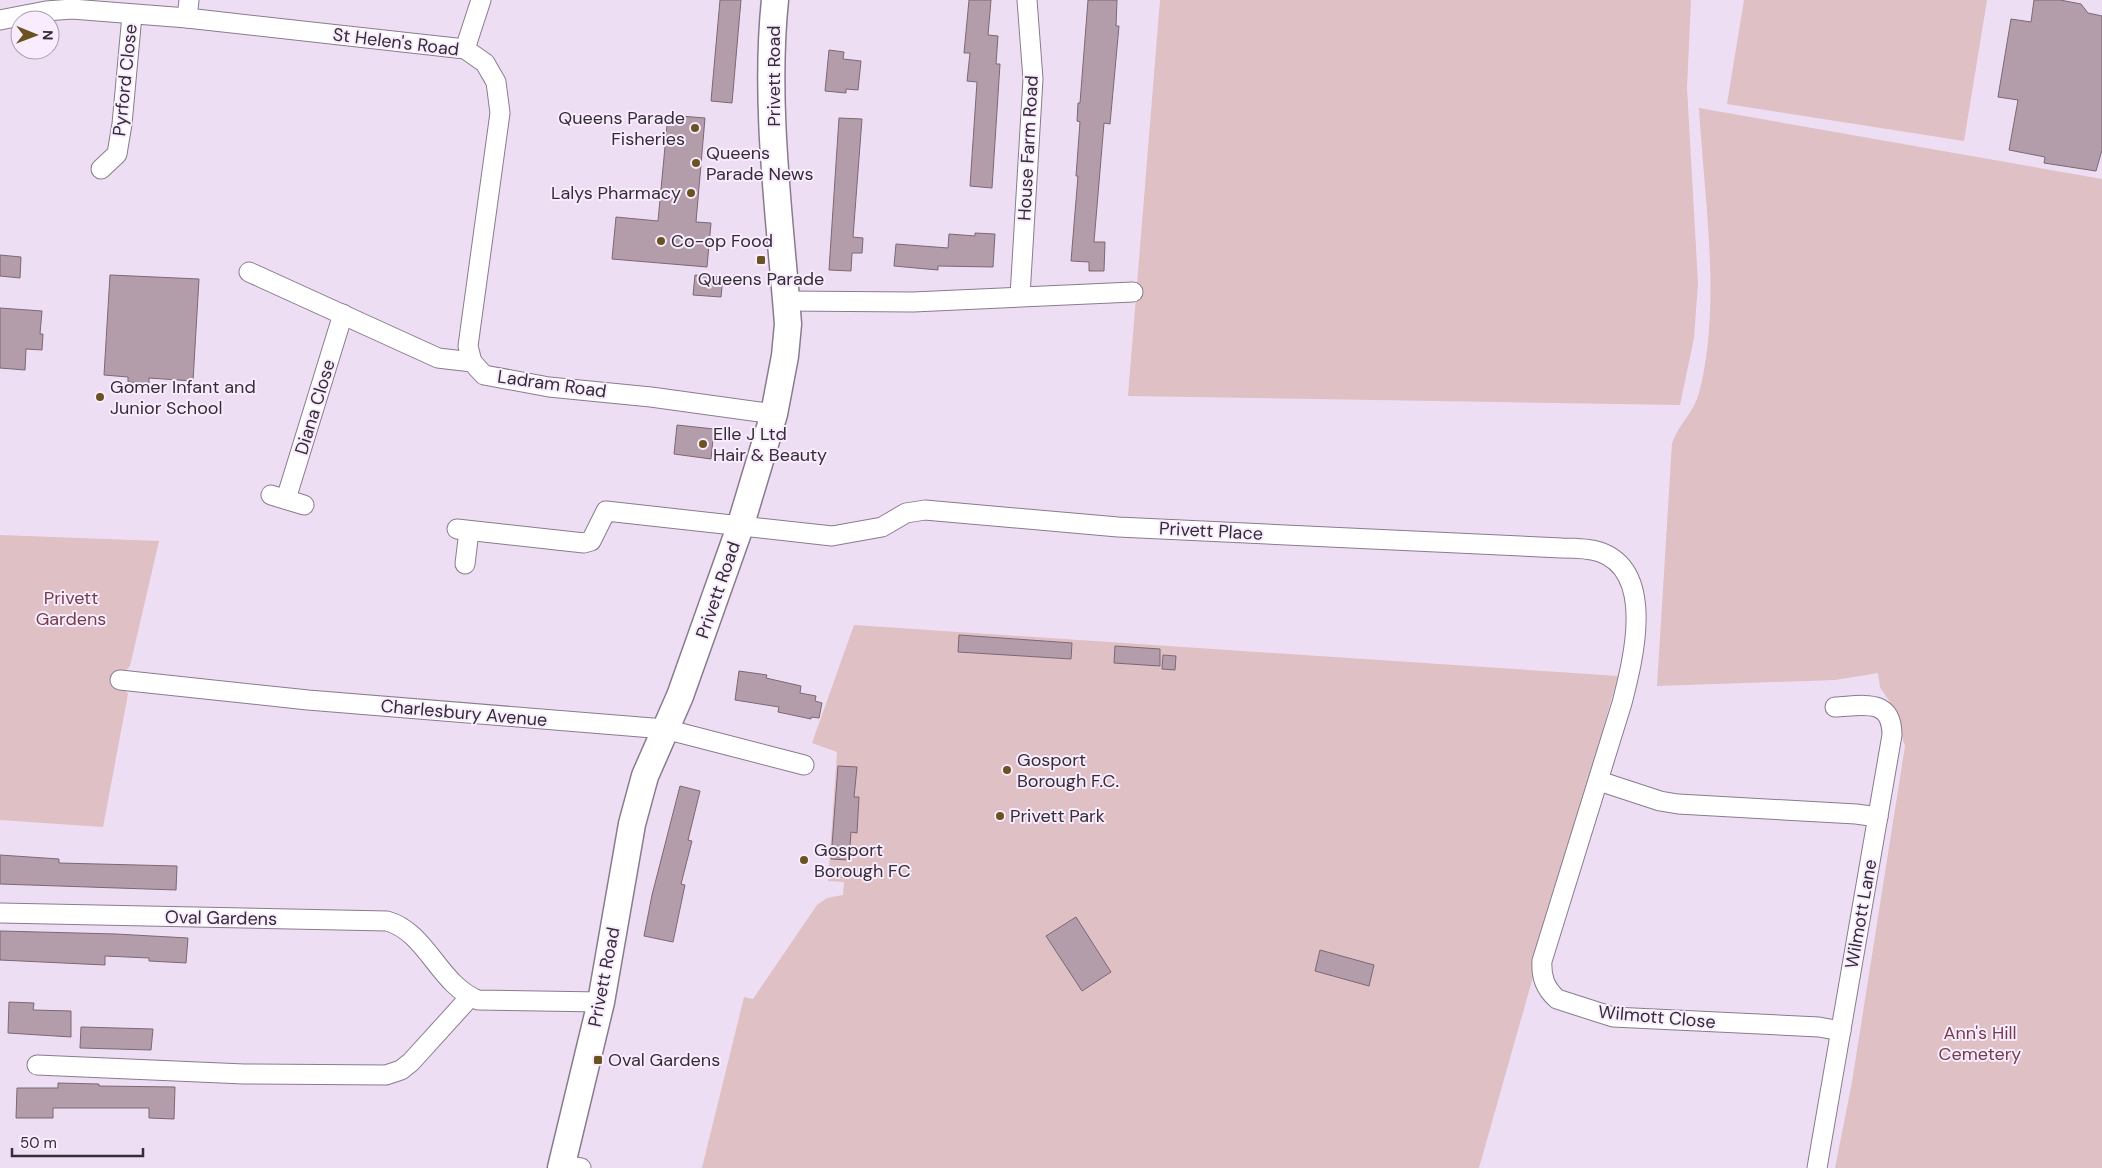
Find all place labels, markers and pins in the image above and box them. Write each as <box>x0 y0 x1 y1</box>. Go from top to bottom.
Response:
place label: Queens Parade Fisheries <box>558 106 685 151</box>
marker: Queens Parade Fisheries <box>689 122 701 134</box>
place label: Queens Parade News <box>706 141 814 186</box>
marker: Queens Parade News <box>690 157 702 169</box>
place label: Lalys Pharmacy <box>551 181 681 205</box>
marker: Lalys Pharmacy <box>685 187 697 199</box>
place label: Co-op Food <box>671 229 773 253</box>
marker: Co-op Food <box>655 235 667 247</box>
marker: Queens Parade <box>755 254 767 266</box>
place label: Queens Parade <box>698 267 824 291</box>
place label: Gomer Infant and Junior School <box>110 375 256 420</box>
marker: Gomer Infant and Junior School <box>94 391 106 403</box>
place label: Elle J Ltd Hair & Beauty <box>713 422 827 467</box>
marker: Elle J Ltd Hair & Beauty <box>697 438 709 450</box>
place label: Gosport Borough F.C. <box>1017 748 1119 793</box>
marker: Gosport Borough F.C. <box>1001 764 1013 776</box>
place label: Privett Park <box>1010 804 1105 828</box>
marker: Privett Park <box>994 810 1006 822</box>
place label: Gosport Borough FC <box>814 838 911 883</box>
marker: Gosport Borough FC <box>798 854 810 866</box>
place label: Oval Gardens <box>608 1048 720 1072</box>
marker: Oval Gardens <box>592 1054 604 1066</box>

